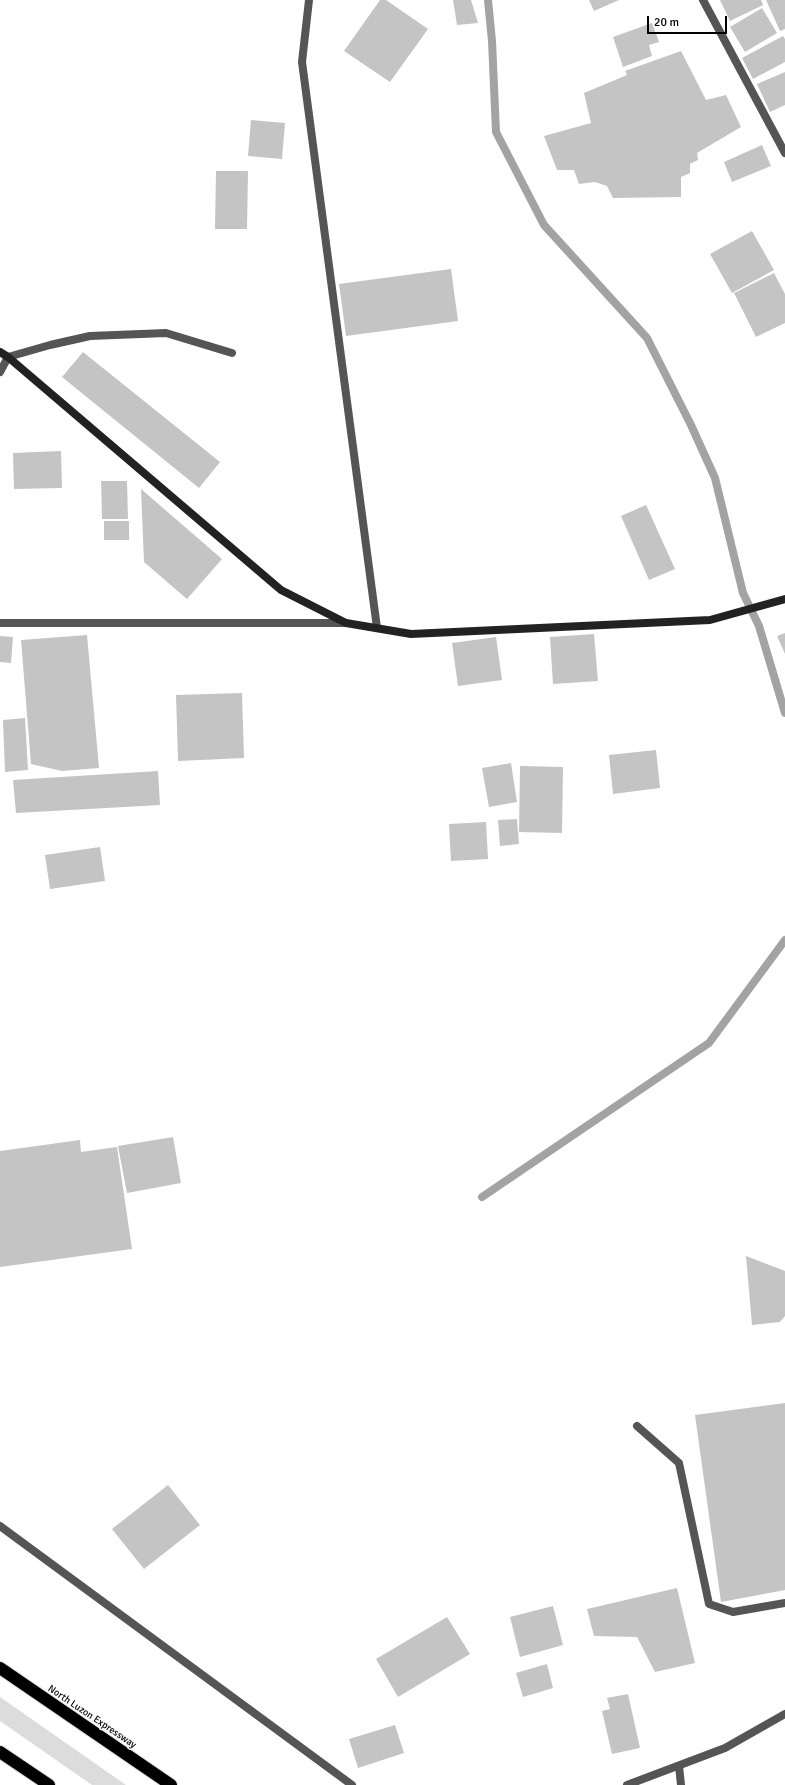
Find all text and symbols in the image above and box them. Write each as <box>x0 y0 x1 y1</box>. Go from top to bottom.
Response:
scale bar <box>649 8 729 34</box>
text: 20 m <box>654 15 679 30</box>
street label: North Luzon Expressway <box>45 1683 139 1751</box>

